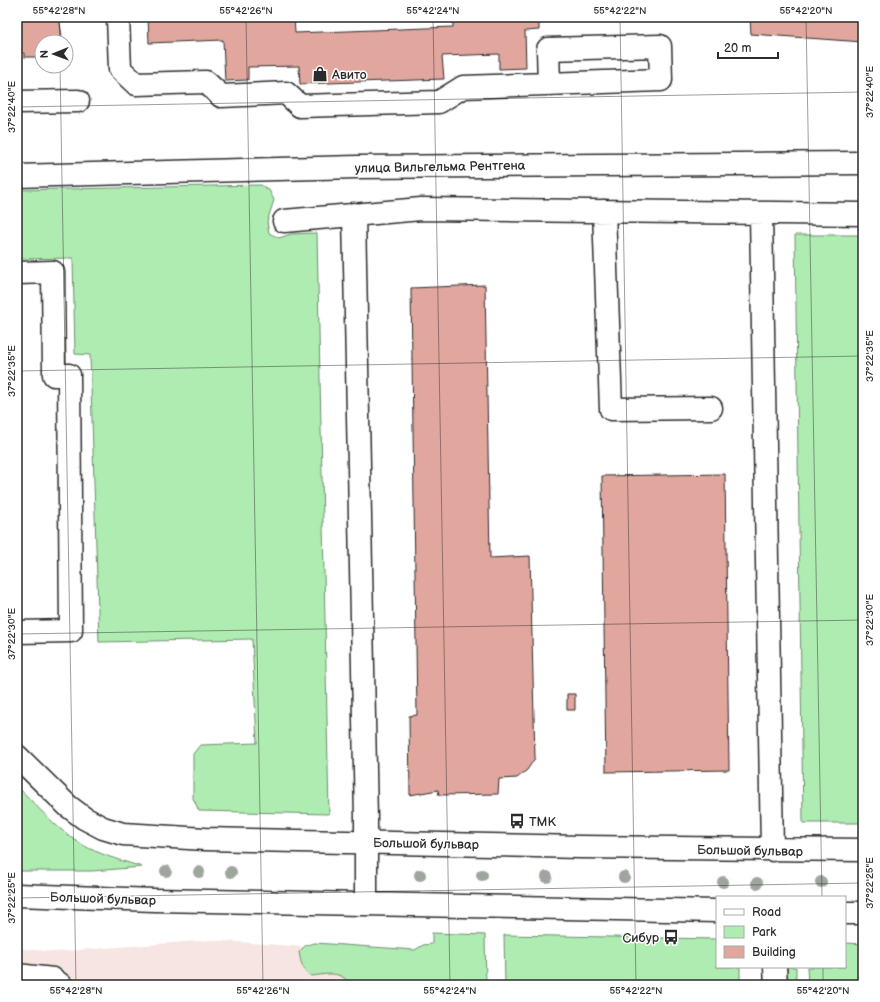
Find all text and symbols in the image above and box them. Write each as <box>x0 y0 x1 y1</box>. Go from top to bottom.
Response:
text: 55°42'28"N <box>32 5 86 17</box>
text: 55°42'26"N <box>219 5 273 17</box>
text: 55°42'24"N <box>406 5 460 17</box>
text: 55°42'22"N <box>593 5 647 17</box>
text: 55°42'20"N <box>779 5 833 17</box>
north arrow <box>34 34 74 74</box>
scale bar <box>718 34 778 60</box>
text: 20 m <box>724 41 751 56</box>
text: N <box>38 50 51 58</box>
shop icon: Авито <box>311 65 329 83</box>
text: 37°22'40"E <box>864 66 876 118</box>
place label: Авито <box>331 67 367 83</box>
text: 37°22'40"E <box>6 81 18 133</box>
street label: улица Вильгельма Рентгена <box>354 158 526 176</box>
text: 37°22'35"E <box>864 330 876 382</box>
text: 37°22'35"E <box>6 345 18 397</box>
text: 37°22'30"E <box>864 594 876 646</box>
text: 37°22'30"E <box>6 608 18 660</box>
bus stop icon: ТМК <box>508 812 526 830</box>
place label: ТМК <box>529 814 556 830</box>
street label: Большой бульвар <box>373 835 480 853</box>
street label: Большой бульвар <box>697 842 804 860</box>
text: 37°22'25"E <box>864 857 876 909</box>
text: 37°22'25"E <box>6 872 18 924</box>
street label: Большой бульвар <box>50 889 157 909</box>
legend <box>716 896 846 968</box>
text: Road <box>752 905 781 920</box>
text: Park <box>752 925 776 940</box>
bus stop icon: Сибур <box>662 928 680 946</box>
place label: Сибур <box>622 930 660 946</box>
text: Building <box>752 945 796 960</box>
text: 55°42'28"N <box>49 985 103 997</box>
text: 55°42'26"N <box>236 985 290 997</box>
text: 55°42'24"N <box>423 985 477 997</box>
text: 55°42'22"N <box>609 985 663 997</box>
text: 55°42'20"N <box>796 985 850 997</box>

